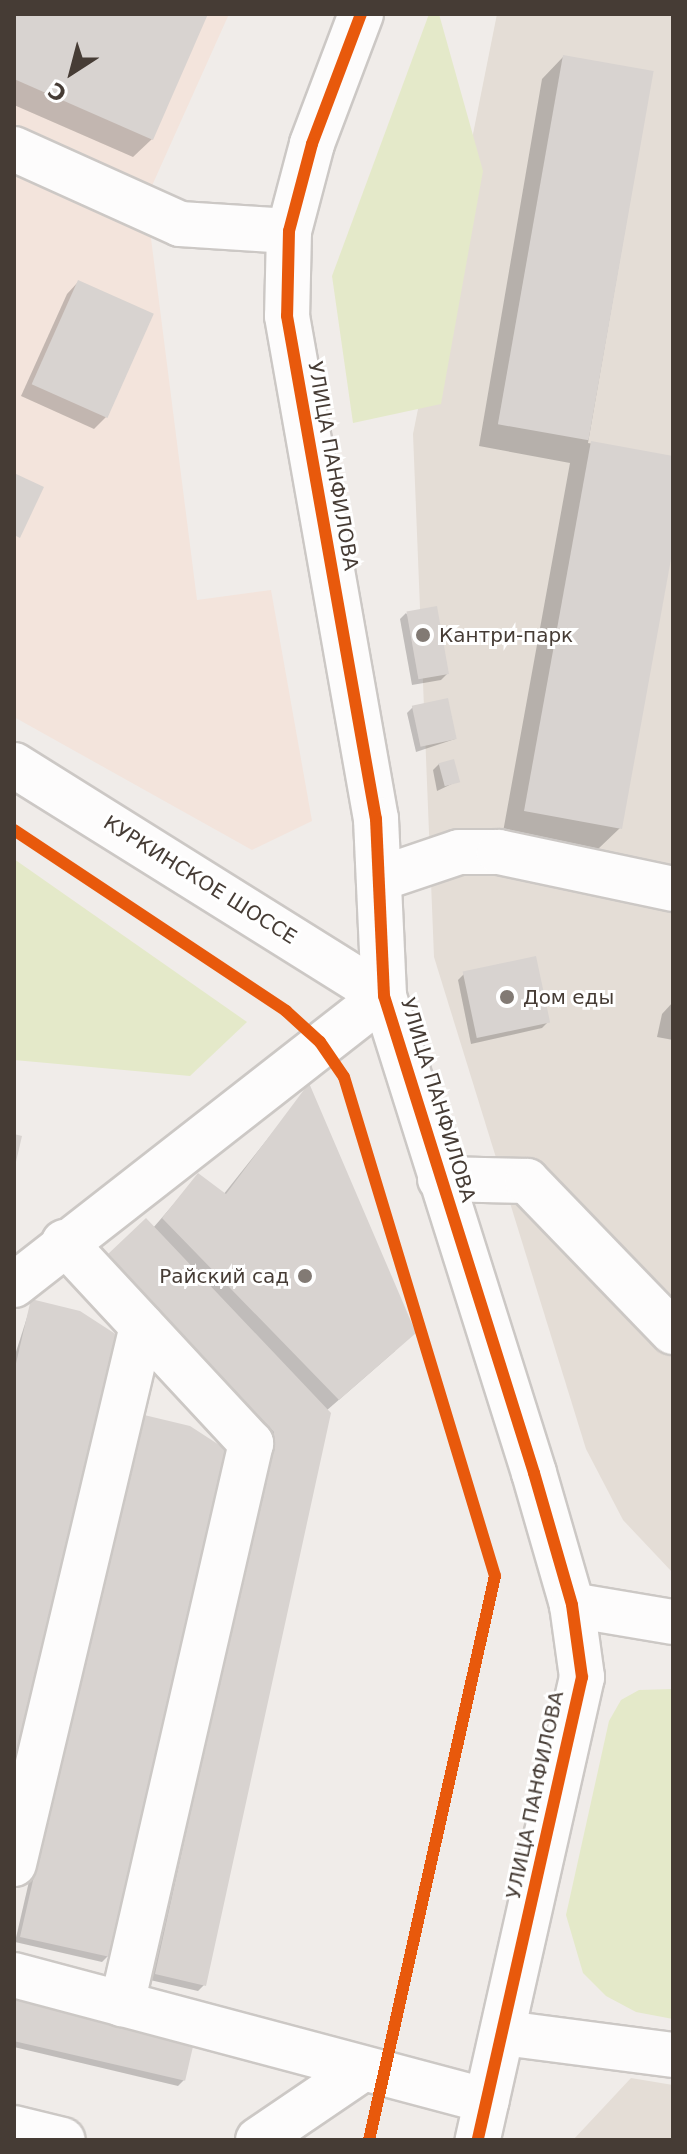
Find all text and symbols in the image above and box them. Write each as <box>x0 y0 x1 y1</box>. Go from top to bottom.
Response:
north arrow <box>32 32 112 112</box>
text: С <box>44 77 71 107</box>
street label: УЛИЦА ПАНФИЛОВА <box>303 360 363 572</box>
place label: Кантри-парк <box>439 623 573 647</box>
marker: Кантри-парк <box>414 626 432 644</box>
street label: КУРКИНСКОЕ ШОССЕ <box>99 811 301 949</box>
place label: Дом еды <box>523 985 614 1009</box>
marker: Дом еды <box>498 988 516 1006</box>
street label: УЛИЦА ПАНФИЛОВА <box>396 995 480 1205</box>
place label: Райский сад <box>159 1264 289 1288</box>
marker: Райский сад <box>296 1267 314 1285</box>
street label: УЛИЦА ПАНФИЛОВА <box>501 1689 569 1901</box>

